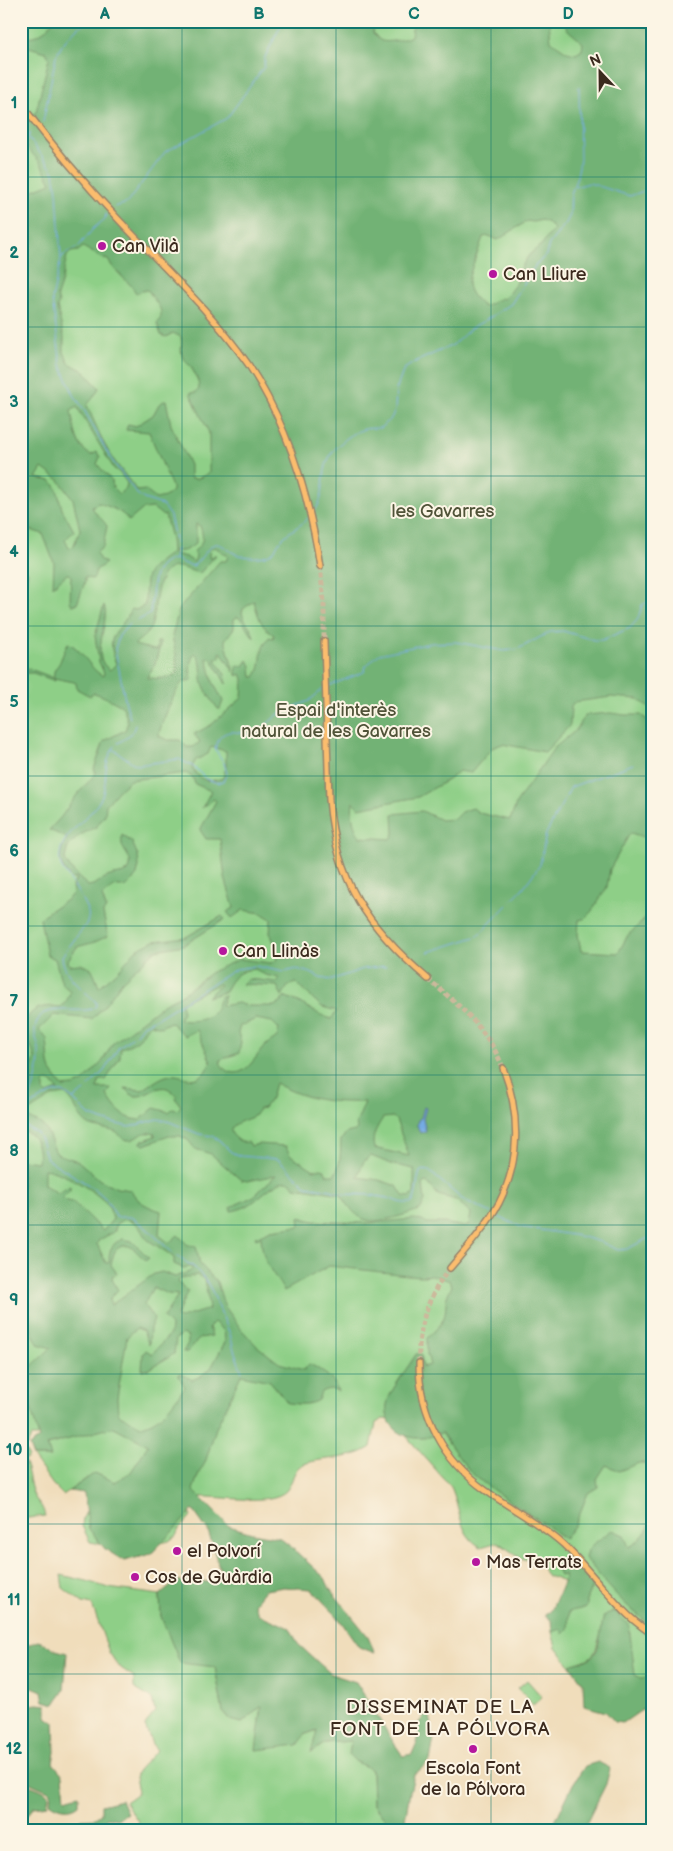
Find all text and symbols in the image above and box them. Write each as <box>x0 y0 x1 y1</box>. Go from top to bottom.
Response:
text: A <box>99 5 110 24</box>
text: B <box>253 5 265 24</box>
text: C <box>408 5 420 24</box>
text: D <box>562 5 574 24</box>
north arrow <box>576 48 626 98</box>
text: N <box>587 51 603 70</box>
text: 1 <box>11 94 17 113</box>
place label: Can Vilà <box>112 236 179 257</box>
marker: Can Vilà <box>96 240 108 252</box>
text: 2 <box>9 244 19 263</box>
place label: Can Lliure <box>503 264 587 285</box>
marker: Can Lliure <box>487 268 499 280</box>
text: 3 <box>9 393 19 412</box>
park label: les Gavarres <box>392 501 495 522</box>
text: 4 <box>9 543 19 562</box>
text: 5 <box>9 693 19 712</box>
park label: Espai d'interès natural de les Gavarres <box>241 700 431 742</box>
text: 6 <box>9 842 19 861</box>
place label: Can Llinàs <box>233 941 319 962</box>
marker: Can Llinàs <box>217 945 229 957</box>
text: 7 <box>10 992 19 1011</box>
text: 8 <box>9 1142 19 1161</box>
text: 9 <box>9 1291 19 1310</box>
text: 10 <box>6 1441 22 1460</box>
place label: el Polvorí <box>187 1541 262 1562</box>
marker: el Polvorí <box>171 1545 183 1557</box>
place label: Mas Terrats <box>486 1552 582 1573</box>
marker: Mas Terrats <box>470 1556 482 1568</box>
place label: Cos de Guàrdia <box>145 1567 272 1588</box>
marker: Cos de Guàrdia <box>129 1571 141 1583</box>
text: 11 <box>7 1591 21 1610</box>
district label: DISSEMINAT DE LA FONT DE LA PÓLVORA <box>330 1696 550 1741</box>
text: 12 <box>6 1740 23 1759</box>
marker: Escola Font de la Pólvora <box>467 1743 479 1755</box>
place label: Escola Font de la Pólvora <box>421 1758 525 1800</box>

